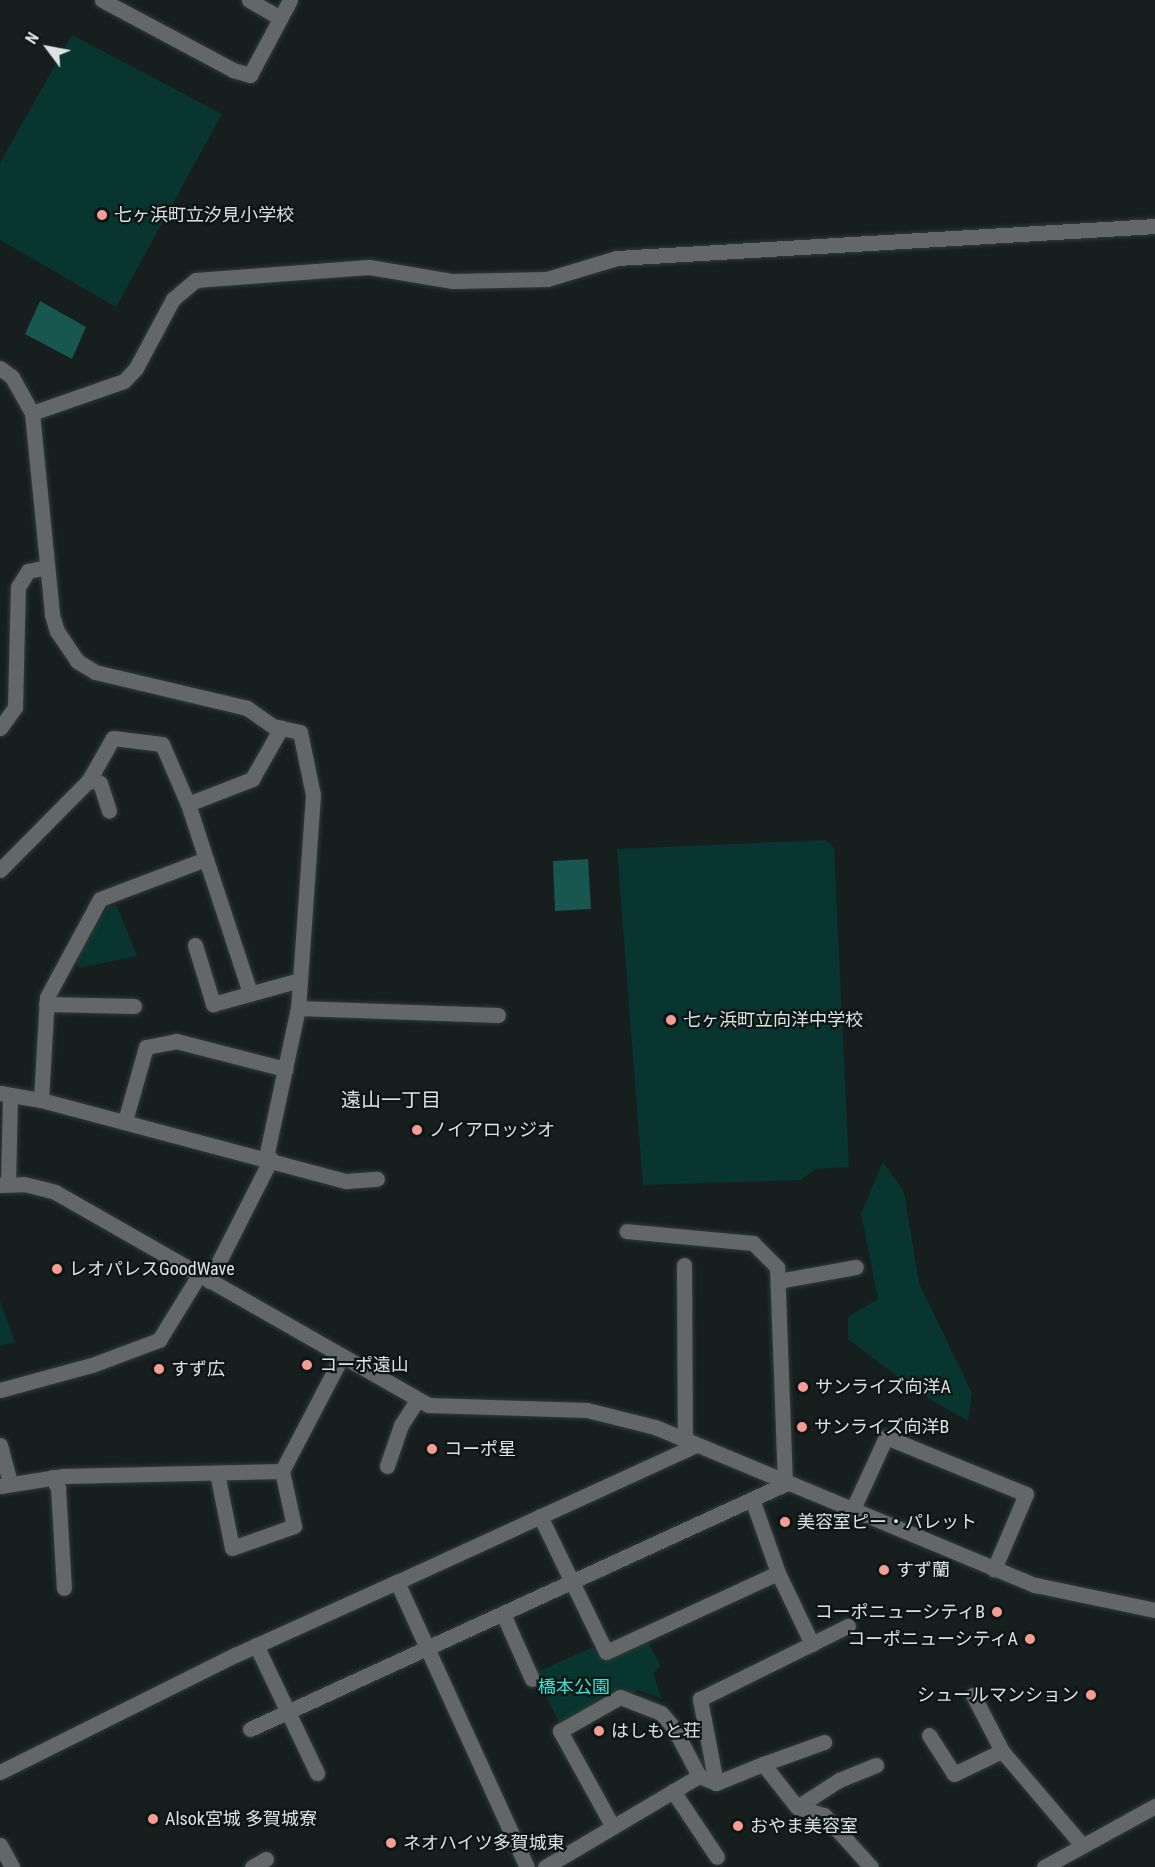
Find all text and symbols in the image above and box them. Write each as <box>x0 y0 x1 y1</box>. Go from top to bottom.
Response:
north arrow <box>18 18 78 78</box>
text: N <box>22 29 43 47</box>
place label: 七ヶ浜町立汐見小学校 <box>114 204 294 226</box>
marker: 七ヶ浜町立汐見小学校 <box>95 208 109 222</box>
place label: 七ヶ浜町立向洋中学校 <box>683 1009 863 1031</box>
marker: 七ヶ浜町立向洋中学校 <box>664 1013 678 1027</box>
district label: 遠山一丁目 <box>341 1088 441 1112</box>
place label: ノイアロッジオ <box>429 1119 555 1141</box>
marker: ノイアロッジオ <box>410 1123 424 1137</box>
place label: レオパレスGoodWave <box>69 1258 235 1280</box>
marker: レオパレスGoodWave <box>50 1262 64 1276</box>
place label: コーポ遠山 <box>319 1354 409 1376</box>
place label: すず広 <box>171 1358 225 1380</box>
marker: コーポ遠山 <box>300 1358 314 1372</box>
marker: すず広 <box>152 1362 166 1376</box>
place label: サンライズ向洋A <box>815 1376 951 1398</box>
marker: サンライズ向洋A <box>796 1380 810 1394</box>
place label: サンライズ向洋B <box>814 1416 950 1438</box>
marker: サンライズ向洋B <box>795 1420 809 1434</box>
place label: コーポ星 <box>444 1438 516 1460</box>
marker: コーポ星 <box>425 1442 439 1456</box>
place label: 美容室ピー・パレット <box>797 1511 977 1533</box>
marker: 美容室ピー・パレット <box>778 1515 792 1529</box>
place label: すず蘭 <box>896 1559 950 1581</box>
marker: すず蘭 <box>877 1563 891 1577</box>
place label: コーポニューシティB <box>813 1601 985 1623</box>
marker: コーポニューシティB <box>990 1605 1004 1619</box>
place label: コーポニューシティA <box>846 1628 1018 1650</box>
marker: コーポニューシティA <box>1023 1632 1037 1646</box>
park label: 橋本公園 <box>538 1676 610 1698</box>
place label: シュールマンション <box>917 1684 1079 1706</box>
marker: シュールマンション <box>1084 1688 1098 1702</box>
place label: はしもと荘 <box>611 1720 701 1742</box>
marker: はしもと荘 <box>592 1724 606 1738</box>
place label: Alsok宮城 多賀城寮 <box>165 1808 317 1830</box>
marker: Alsok宮城 多賀城寮 <box>146 1812 160 1826</box>
place label: おやま美容室 <box>750 1815 858 1837</box>
marker: おやま美容室 <box>731 1819 745 1833</box>
place label: ネオハイツ多賀城東 <box>403 1832 565 1854</box>
marker: ネオハイツ多賀城東 <box>384 1836 398 1850</box>

